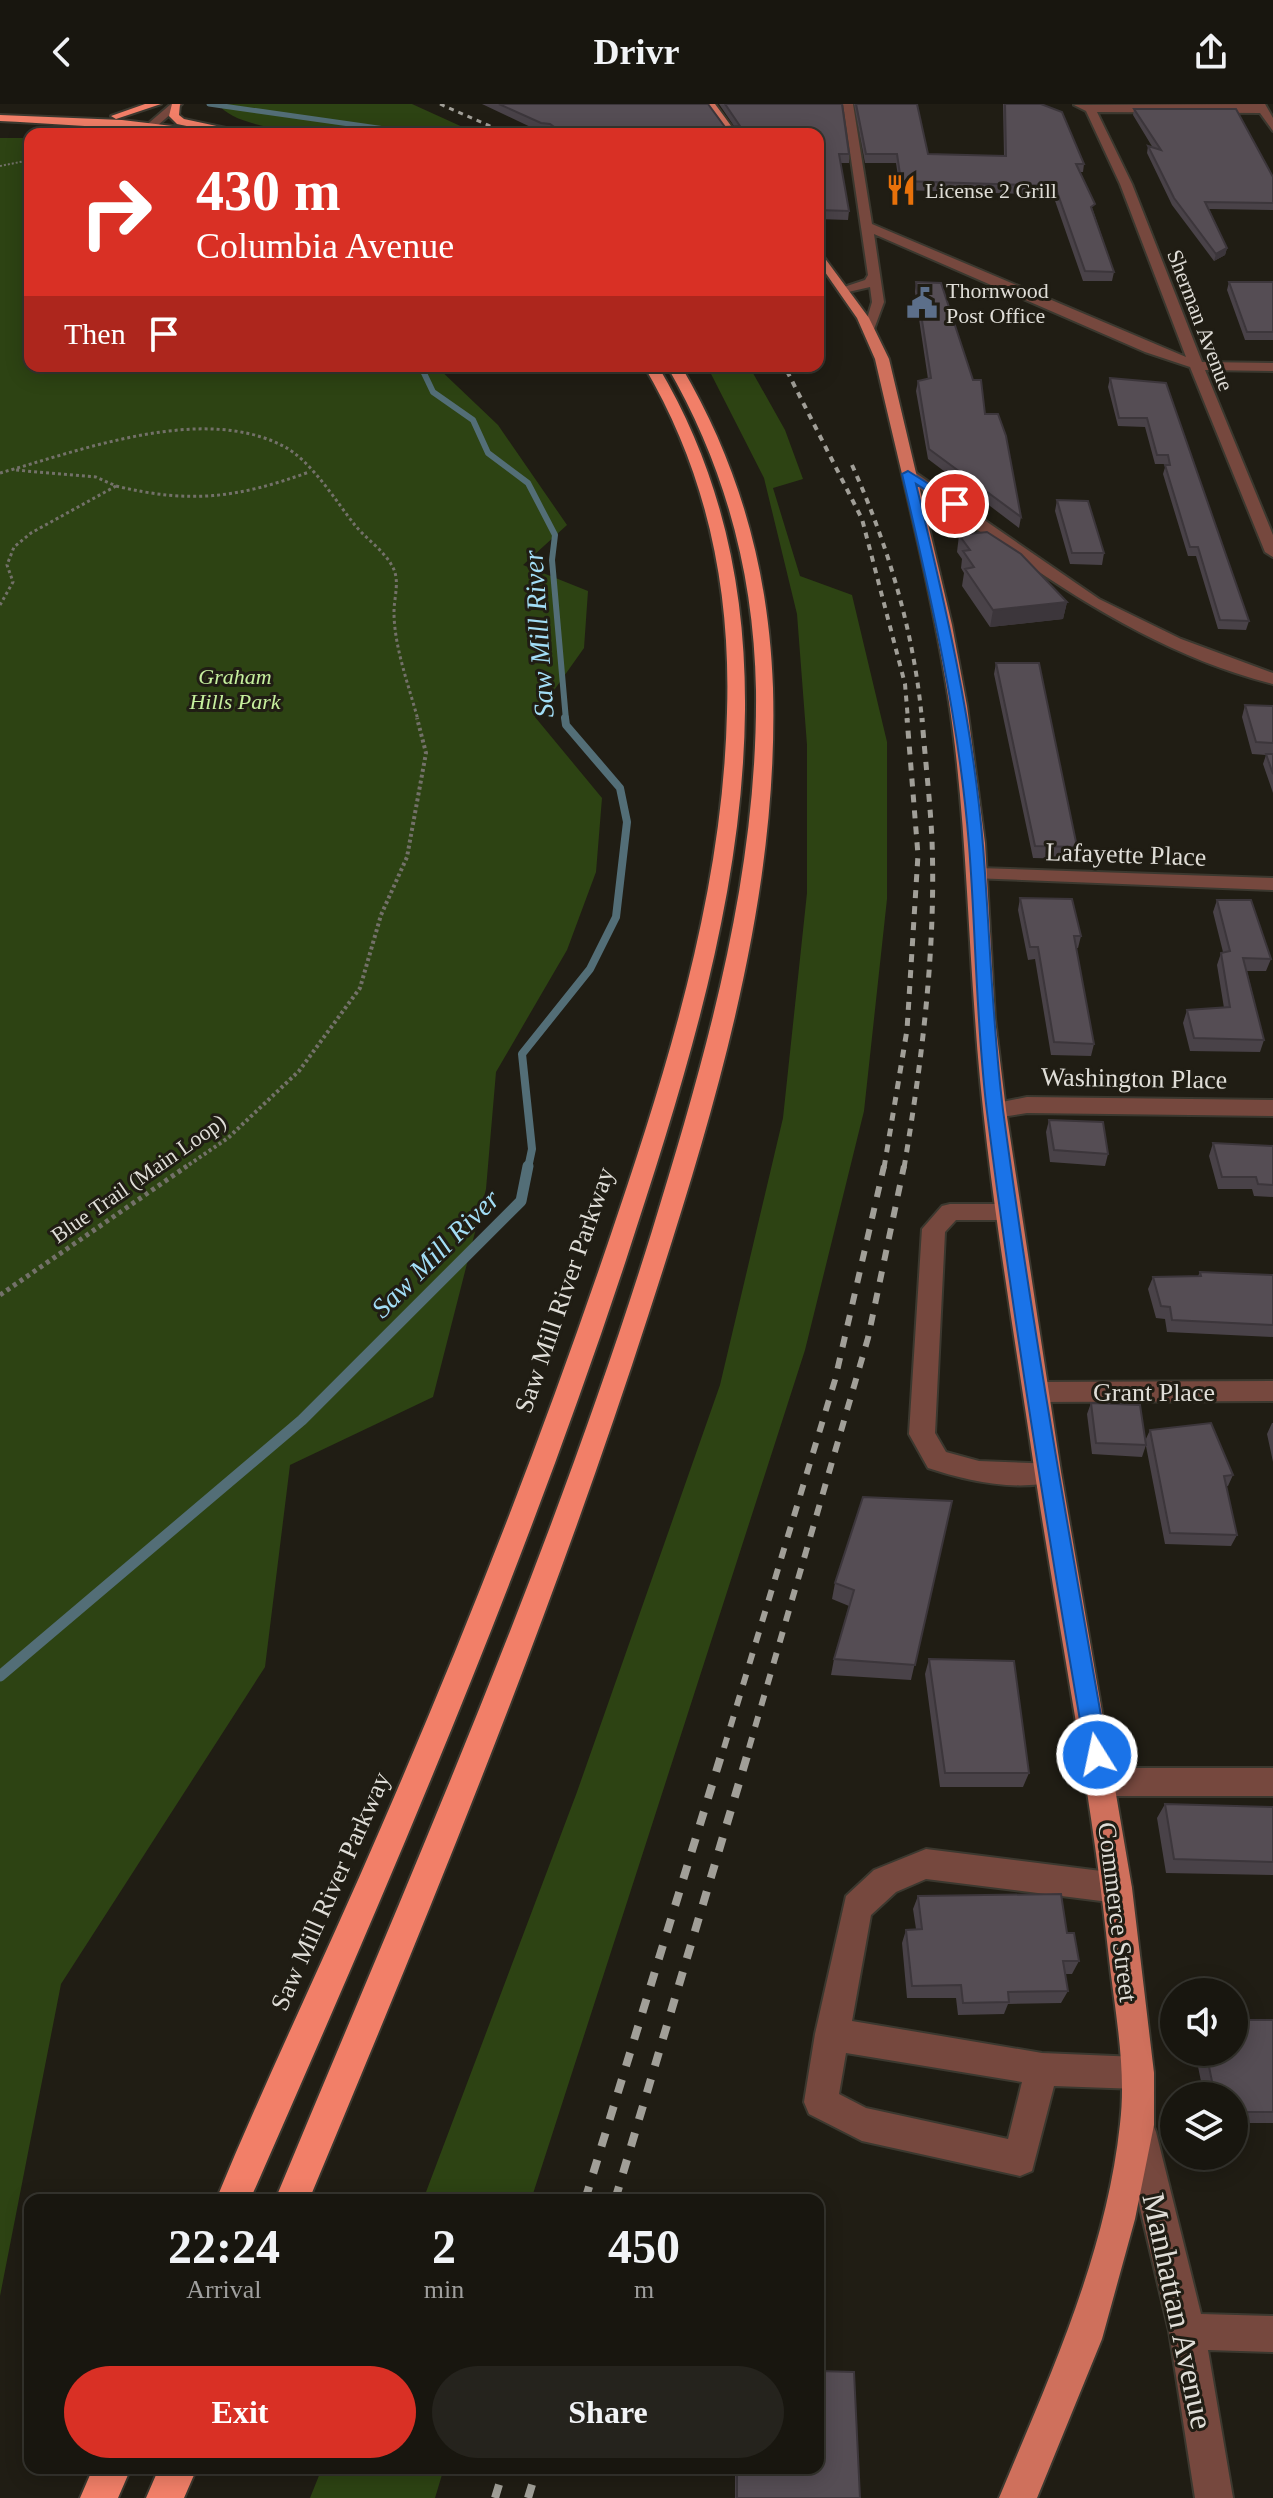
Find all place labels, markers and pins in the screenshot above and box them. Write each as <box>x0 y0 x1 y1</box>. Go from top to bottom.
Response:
restaurant icon: License 2 Grill <box>884 173 918 207</box>
place label: License 2 Grill <box>925 178 1057 203</box>
place label: Thornwood Post Office <box>946 278 1049 328</box>
public building icon: Thornwood Post Office <box>905 286 939 320</box>
pin <box>921 470 989 538</box>

